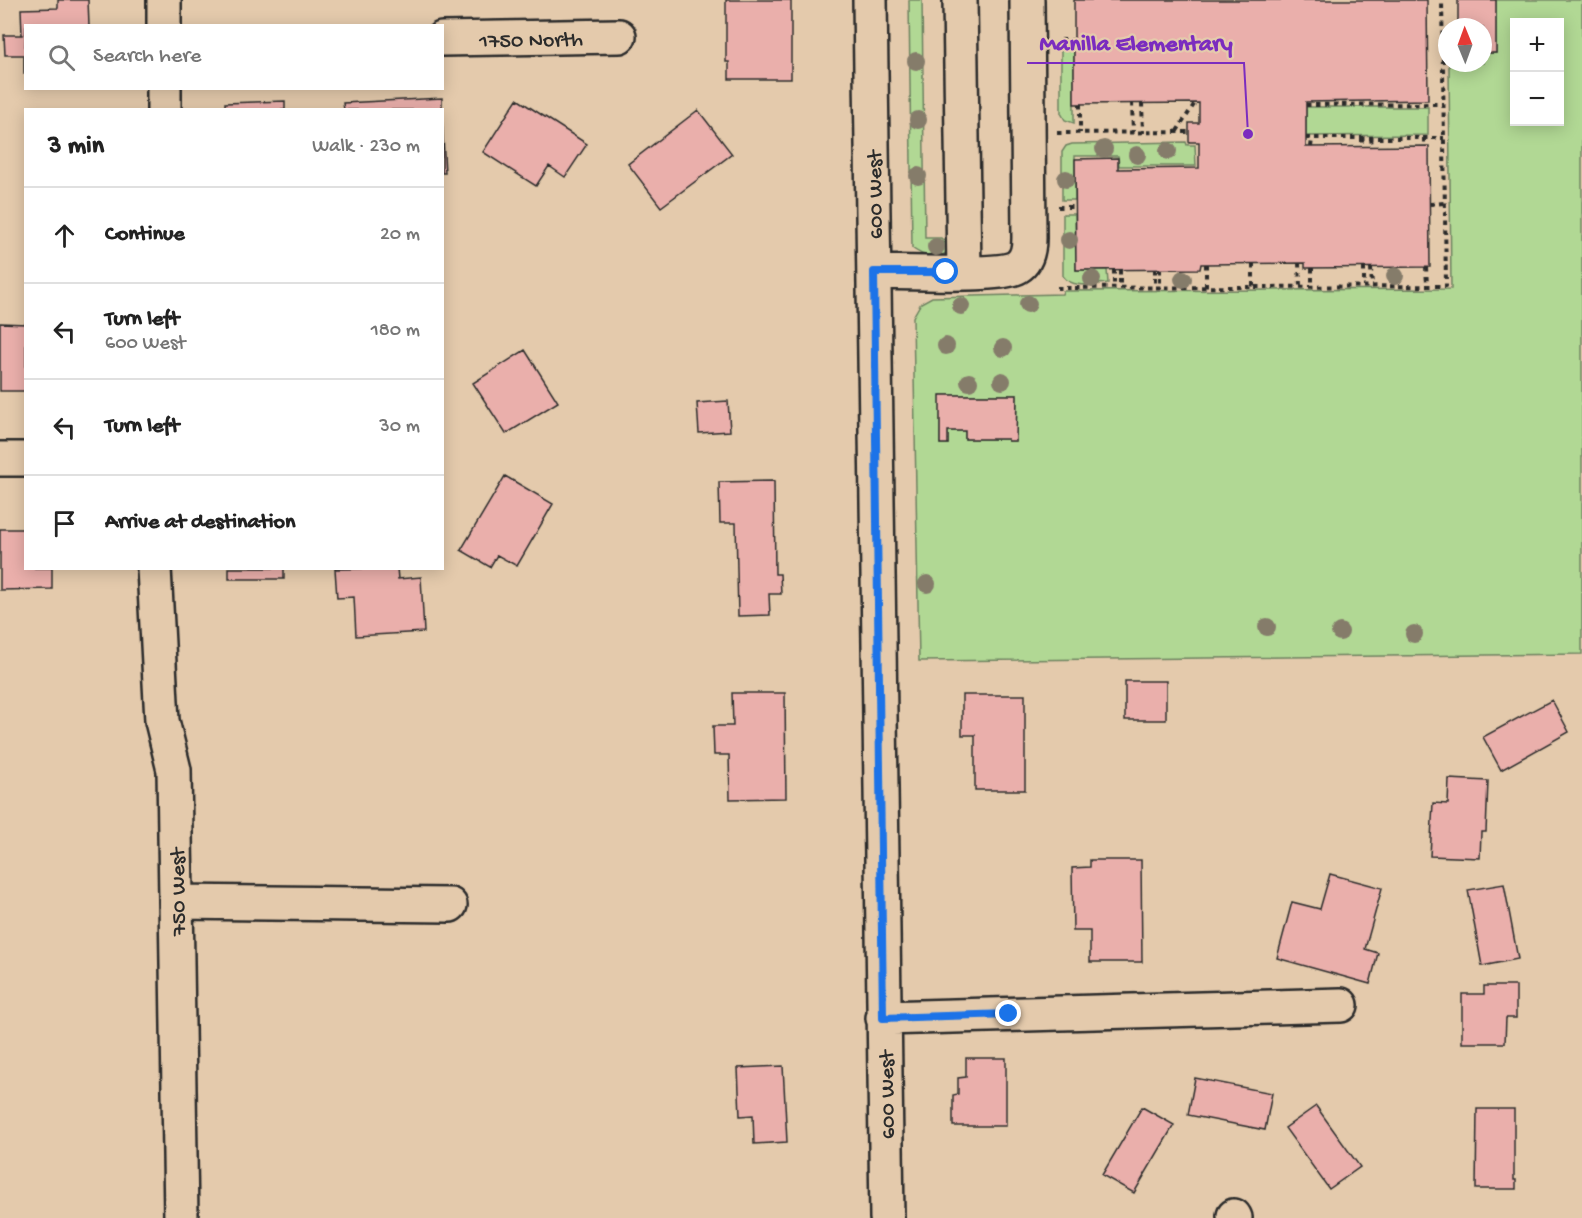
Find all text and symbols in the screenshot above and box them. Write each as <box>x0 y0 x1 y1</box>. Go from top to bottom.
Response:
north arrow <box>1438 18 1492 72</box>
map controls <box>1510 18 1564 126</box>
button: + <box>1510 18 1564 72</box>
callout: Manilla Elementary <box>1027 21 1244 63</box>
search box <box>24 24 444 90</box>
street label: 1750 North <box>478 28 583 56</box>
text: Manilla Elementary <box>1039 31 1233 60</box>
icon: search <box>45 41 78 74</box>
text: Search here <box>93 44 201 70</box>
button: − <box>1510 72 1564 126</box>
text: 3 min <box>48 132 104 163</box>
text: Walk · 230 m <box>312 136 420 159</box>
street label: 600 West <box>863 148 891 239</box>
icon: ahead <box>48 219 81 252</box>
text: Continue <box>105 222 185 248</box>
text: 20 m <box>380 224 420 247</box>
route start <box>932 258 958 284</box>
text: Turn left <box>105 307 179 333</box>
icon: left <box>48 315 81 348</box>
text: 180 m <box>371 320 420 343</box>
text: 600 West <box>105 333 185 356</box>
icon: left <box>48 411 81 444</box>
text: Turn left <box>105 414 179 440</box>
text: 30 m <box>379 416 420 439</box>
icon: arrive <box>48 507 81 540</box>
text: Arrive at destination <box>105 510 295 536</box>
street label: 750 West <box>166 846 194 937</box>
route end <box>995 1000 1021 1026</box>
street label: 600 West <box>875 1048 903 1139</box>

